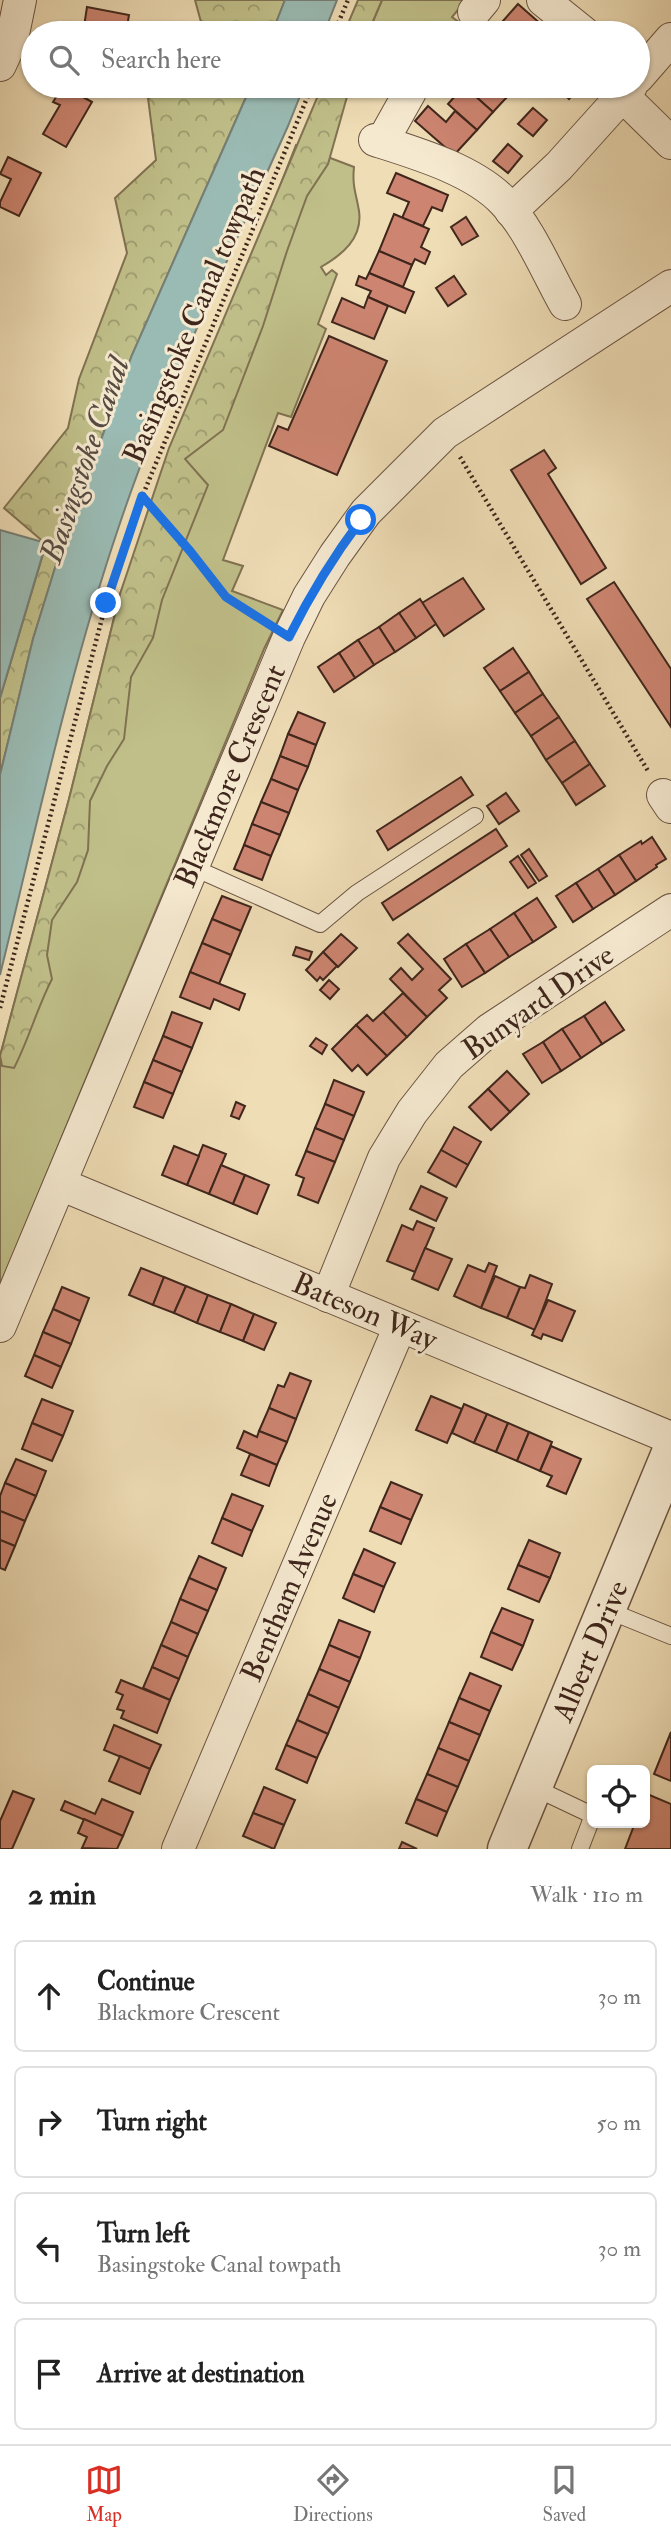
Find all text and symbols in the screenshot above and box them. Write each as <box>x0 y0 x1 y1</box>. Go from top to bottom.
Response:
search box <box>21 21 650 98</box>
icon: search <box>45 41 83 79</box>
text: Search here <box>101 44 221 76</box>
street label: Basingstoke Canal towpath <box>115 161 274 469</box>
water label: Basingstoke Canal <box>30 350 140 570</box>
route start <box>345 504 376 535</box>
route end <box>90 587 121 618</box>
street label: Blackmore Crescent <box>167 659 294 893</box>
street label: Bunyard Drive <box>455 937 621 1068</box>
street label: Bateson Way <box>287 1264 444 1359</box>
street label: Bentham Avenue <box>233 1487 346 1687</box>
street label: Albert Drive <box>544 1575 637 1728</box>
map controls <box>587 1765 650 1828</box>
button: locate <box>587 1765 650 1828</box>
text: 2 min <box>28 1876 96 1913</box>
text: Walk · 110 m <box>530 1880 643 1909</box>
text: Continue <box>97 1966 195 1998</box>
icon: ahead <box>30 1977 68 2015</box>
text: 30 m <box>598 1982 641 2011</box>
text: Blackmore Crescent <box>97 1998 280 2027</box>
icon: right <box>30 2103 68 2141</box>
text: Turn right <box>97 2106 207 2138</box>
text: 50 m <box>597 2108 641 2137</box>
text: Turn left <box>97 2218 190 2250</box>
icon: left <box>30 2229 68 2267</box>
text: 30 m <box>598 2234 641 2263</box>
text: Basingstoke Canal towpath <box>97 2250 341 2279</box>
icon: arrive <box>30 2355 68 2393</box>
text: Arrive at destination <box>97 2358 305 2390</box>
tab: Map <box>85 2461 123 2527</box>
tab: Directions <box>293 2461 373 2527</box>
tab: Saved <box>543 2461 586 2527</box>

